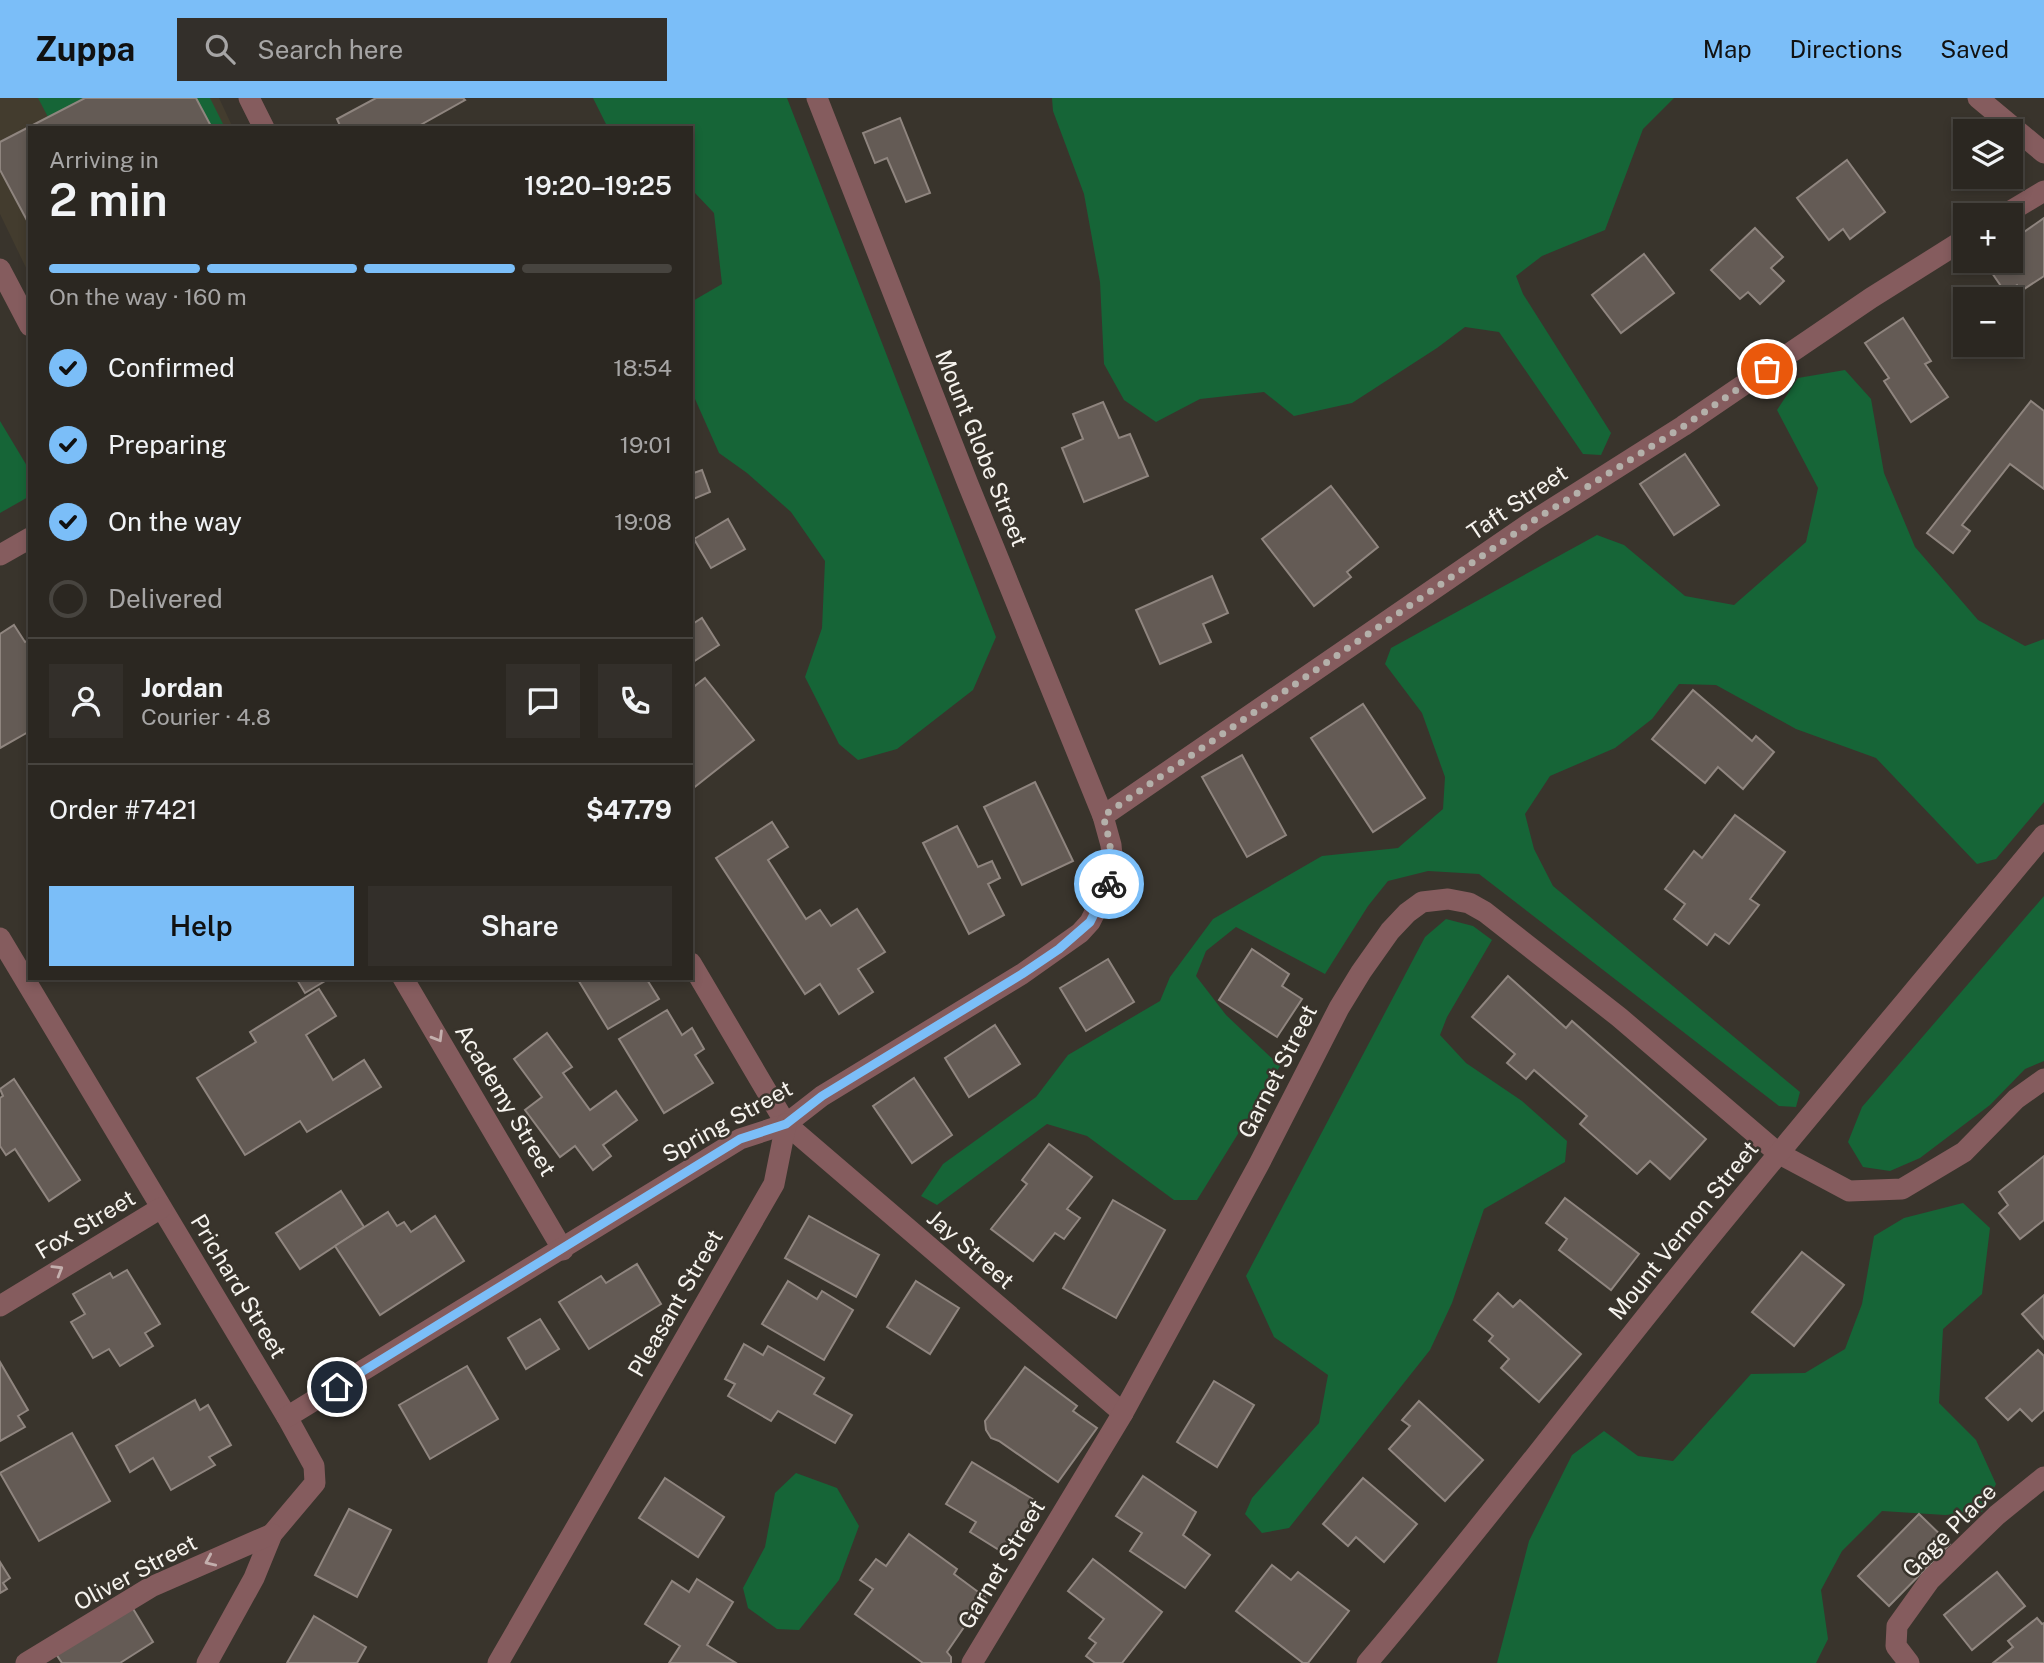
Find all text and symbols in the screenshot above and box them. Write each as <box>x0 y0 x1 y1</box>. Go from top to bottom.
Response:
search box <box>177 18 667 81</box>
text: Zuppa <box>35 30 135 68</box>
icon: search <box>201 30 239 68</box>
text: Search here <box>257 34 403 65</box>
text: Map <box>1703 35 1752 63</box>
text: Directions <box>1790 35 1902 63</box>
text: Saved <box>1940 35 2009 63</box>
map controls <box>1953 119 2023 357</box>
button: layers <box>1953 119 2023 189</box>
text: Arriving in <box>49 146 159 173</box>
text: 19:20–19:25 <box>524 170 672 201</box>
text: 2 min <box>49 172 168 226</box>
button: + <box>1953 203 2023 273</box>
text: On the way · 160 m <box>49 283 247 310</box>
button: − <box>1953 287 2023 357</box>
pin <box>1737 339 1797 399</box>
street label: Mount Globe Street <box>930 346 1034 550</box>
icon: check <box>49 349 87 387</box>
icon: bag <box>1748 350 1786 388</box>
text: Confirmed <box>108 352 235 383</box>
text: 18:54 <box>613 354 672 381</box>
icon: check <box>49 426 87 464</box>
text: Preparing <box>108 429 227 460</box>
text: 19:01 <box>620 431 672 458</box>
street label: Taft Street <box>1462 459 1572 545</box>
icon: check <box>49 503 87 541</box>
text: On the way <box>108 506 242 537</box>
text: 19:08 <box>614 508 672 535</box>
text: Delivered <box>108 583 223 614</box>
button: person <box>49 664 123 738</box>
button: chat <box>506 664 580 738</box>
button: phone <box>598 664 672 738</box>
text: Jordan <box>141 672 223 703</box>
text: Courier · 4.8 <box>141 703 271 730</box>
text: Order #7421 <box>49 794 198 825</box>
text: $47.79 <box>586 794 672 825</box>
courier <box>1074 849 1144 919</box>
icon: bike <box>1090 865 1128 903</box>
button: Help <box>49 886 354 966</box>
button: Share <box>368 886 672 966</box>
street label: Garnet Street <box>1232 1000 1322 1142</box>
street label: Academy Street <box>450 1019 562 1181</box>
one-way arrow <box>429 1029 442 1042</box>
street label: Spring Street <box>657 1074 797 1168</box>
street label: Mount Vernon Street <box>1603 1135 1763 1325</box>
street label: Fox Street <box>30 1184 140 1264</box>
street label: Jay Street <box>922 1204 1020 1294</box>
street label: Prichard Street <box>185 1209 293 1363</box>
street label: Pleasant Street <box>622 1225 728 1381</box>
one-way arrow <box>51 1266 64 1279</box>
pin <box>307 1357 367 1417</box>
icon: home <box>318 1368 356 1406</box>
street label: Gage Place <box>1896 1477 2002 1583</box>
street label: Garnet Street <box>952 1494 1050 1634</box>
street label: Oliver Street <box>69 1528 201 1616</box>
one-way arrow <box>205 1553 217 1567</box>

